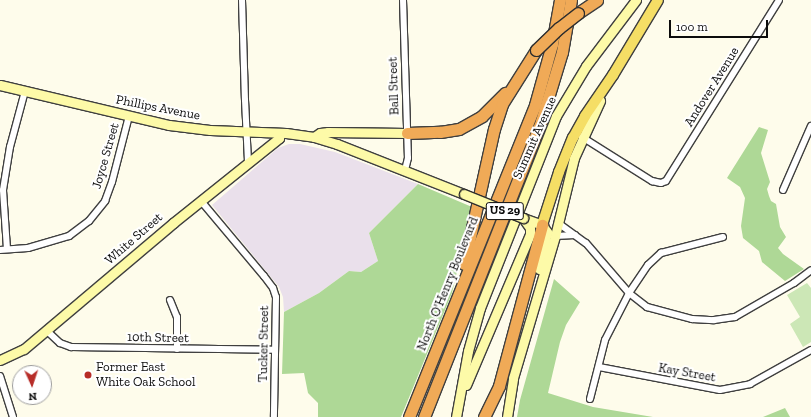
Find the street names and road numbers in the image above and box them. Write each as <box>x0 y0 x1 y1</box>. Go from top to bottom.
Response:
street label: Andover Avenue <box>681 44 743 130</box>
street label: Ball Street <box>385 57 403 115</box>
street label: Phillips Avenue <box>114 92 202 124</box>
street label: Summit Avenue <box>510 94 560 182</box>
street label: Joyce Street <box>89 121 123 191</box>
road number: US 29 <box>485 201 525 221</box>
street label: White Street <box>102 210 166 268</box>
street label: North O'Henry Boulevard <box>414 215 482 353</box>
street label: Tucker Street <box>256 306 272 382</box>
street label: 10th Street <box>127 330 189 346</box>
street label: Kay Street <box>657 360 717 386</box>

